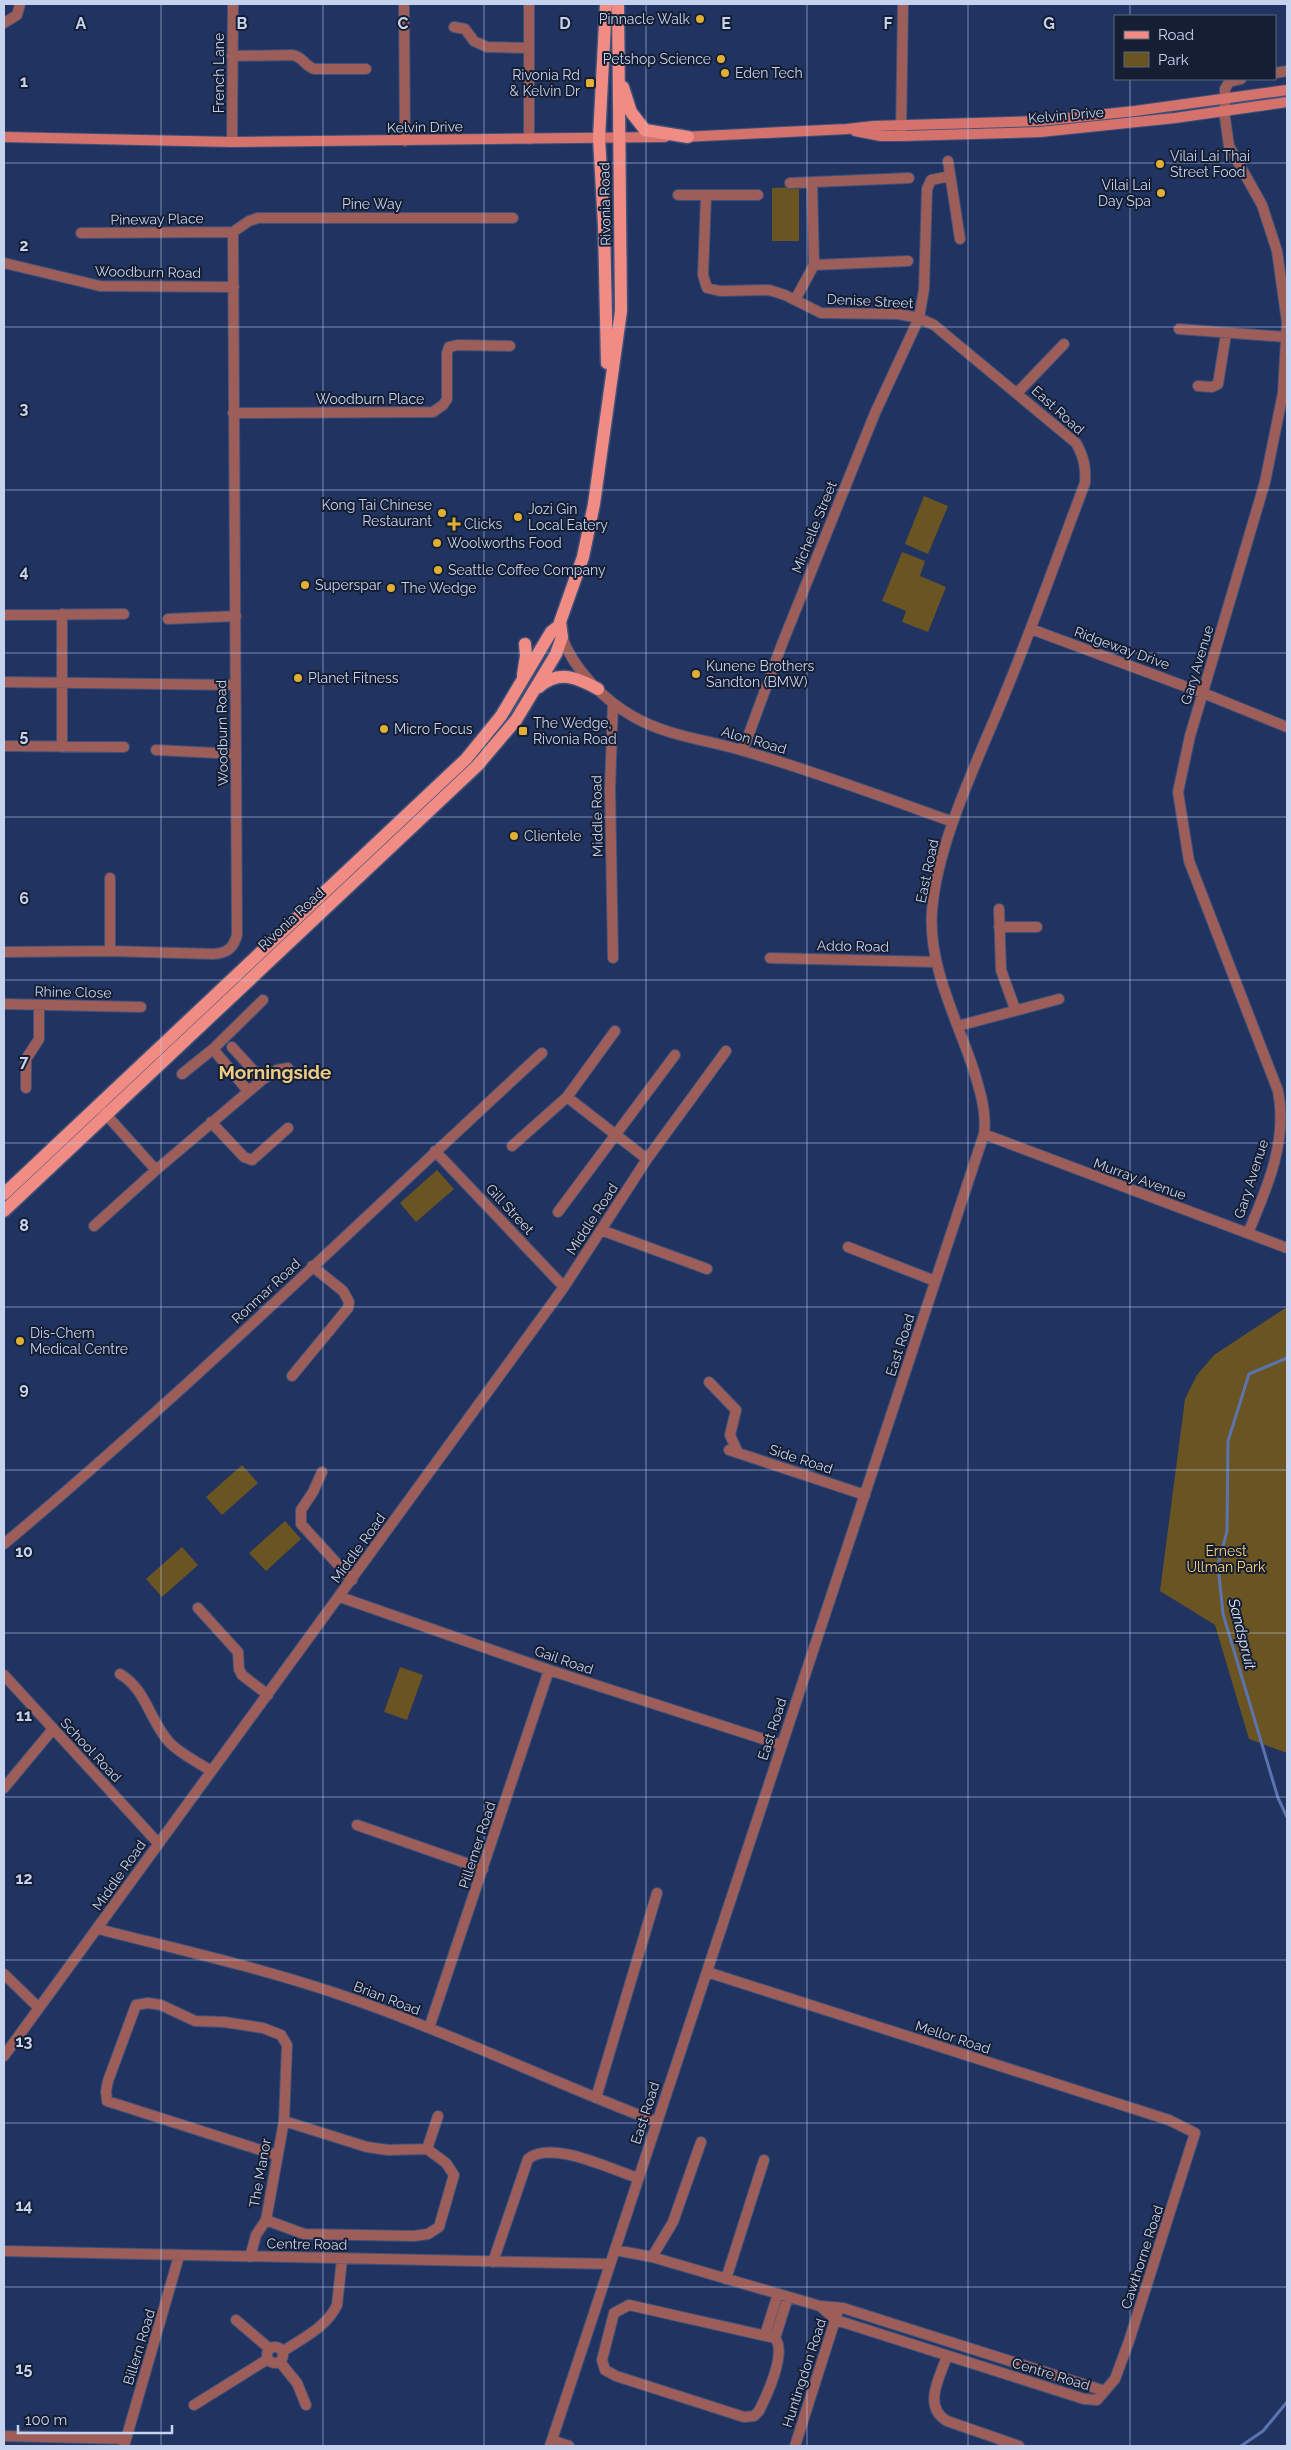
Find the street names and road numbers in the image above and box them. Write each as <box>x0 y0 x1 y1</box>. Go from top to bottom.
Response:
street label: French Lane <box>211 33 227 113</box>
street label: Kelvin Drive <box>1027 104 1105 126</box>
street label: Kelvin Drive <box>387 118 463 136</box>
street label: Rivonia Road <box>596 162 614 246</box>
street label: Pine Way <box>342 196 402 212</box>
street label: Pineway Place <box>110 210 204 228</box>
street label: Woodburn Road <box>95 263 201 281</box>
street label: Denise Street <box>826 291 914 311</box>
street label: East Road <box>1029 382 1087 438</box>
street label: Woodburn Place <box>316 391 424 407</box>
street label: Michelle Street <box>788 478 840 575</box>
street label: Ridgeway Drive <box>1072 623 1172 673</box>
street label: Gary Avenue <box>1177 623 1217 707</box>
street label: Woodburn Road <box>213 680 231 786</box>
street label: Alon Road <box>720 723 788 757</box>
street label: Middle Road <box>588 775 606 857</box>
street label: East Road <box>912 838 942 904</box>
street label: Rivonia Road <box>255 885 327 953</box>
street label: Addo Road <box>817 937 889 955</box>
street label: Rhine Close <box>34 983 112 1001</box>
street label: Gary Avenue <box>1231 1138 1271 1220</box>
street label: Murray Avenue <box>1092 1155 1188 1203</box>
street label: Middle Road <box>563 1180 621 1258</box>
street label: Gill Street <box>483 1181 537 1238</box>
street label: Ronmar Road <box>228 1255 304 1327</box>
street label: East Road <box>882 1312 918 1378</box>
street label: Side Road <box>767 1441 835 1477</box>
street label: Middle Road <box>327 1510 389 1586</box>
street label: Gail Road <box>532 1642 596 1678</box>
street label: East Road <box>754 1696 790 1762</box>
street label: School Road <box>57 1715 125 1785</box>
street label: Pillemer Road <box>455 1800 499 1890</box>
street label: Middle Road <box>89 1837 149 1913</box>
street label: Brian Road <box>351 1978 423 2018</box>
street label: Mellor Road <box>913 2017 993 2057</box>
street label: East Road <box>627 2080 663 2146</box>
street label: The Manor <box>246 2137 274 2209</box>
street label: Cawthorne Road <box>1118 2203 1166 2311</box>
street label: Centre Road <box>267 2235 347 2253</box>
street label: Billern Road <box>120 2307 158 2387</box>
street label: Huntingdon Road <box>779 2316 829 2430</box>
street label: Centre Road <box>1010 2355 1092 2393</box>

